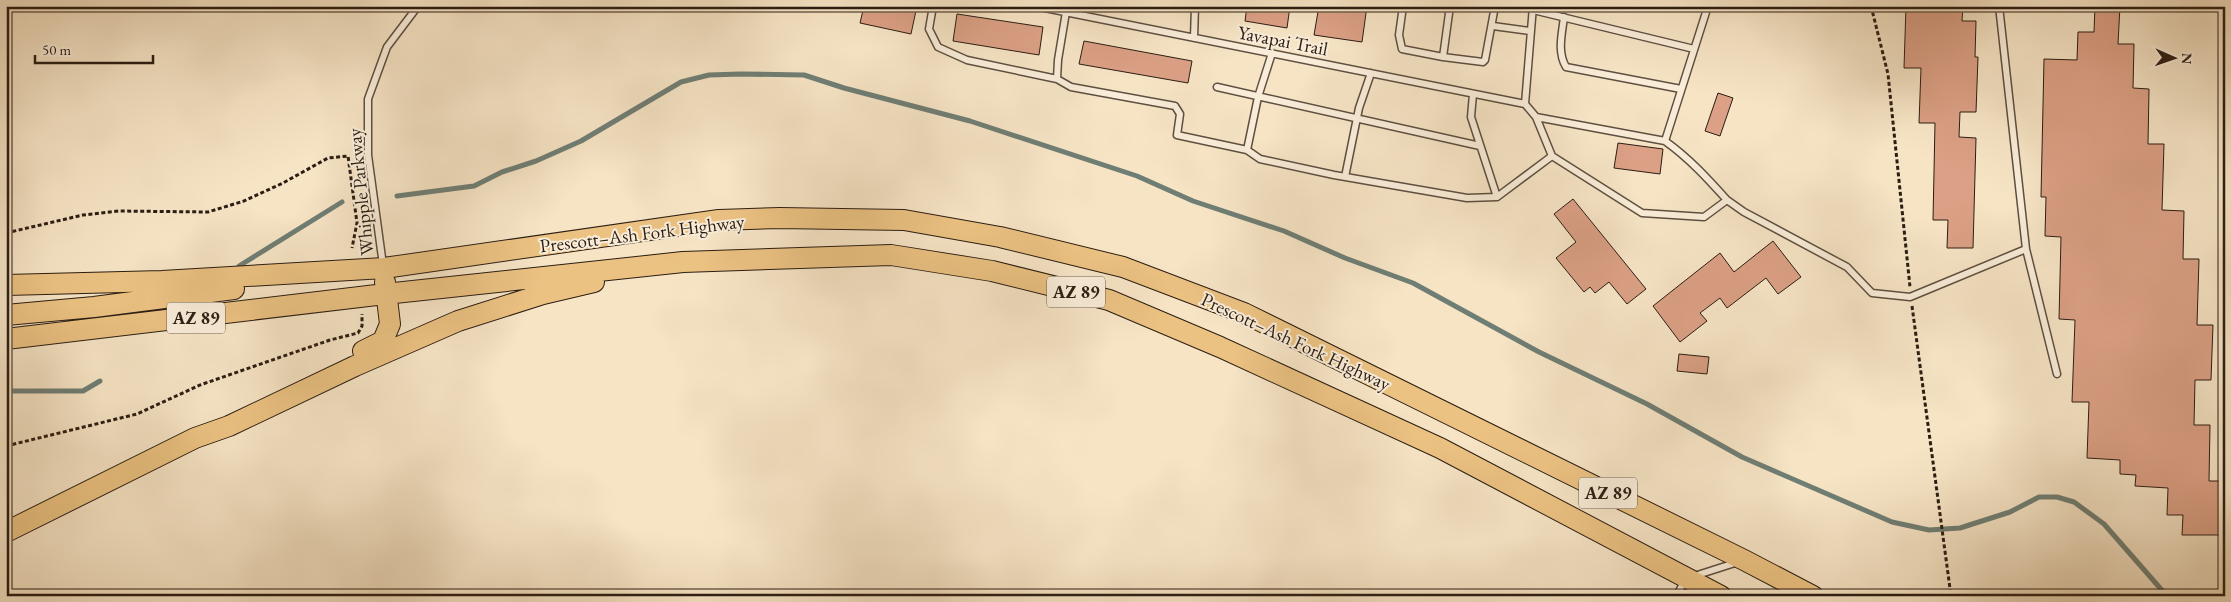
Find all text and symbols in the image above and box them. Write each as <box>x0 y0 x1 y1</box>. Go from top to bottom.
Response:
street label: Yavapai Trail <box>1236 20 1331 62</box>
scale bar <box>35 32 152 64</box>
north arrow <box>2148 32 2198 82</box>
text: 50 m <box>42 40 71 59</box>
text: N <box>2178 52 2196 65</box>
street label: Whipple Parkway <box>341 126 380 257</box>
street label: Prescott–Ash Fork Highway <box>538 208 747 258</box>
road number: AZ 89 <box>1047 276 1105 308</box>
street label: Prescott–Ash Fork Highway <box>1197 287 1395 397</box>
road number: AZ 89 <box>167 302 225 334</box>
road number: AZ 89 <box>1579 478 1637 508</box>

